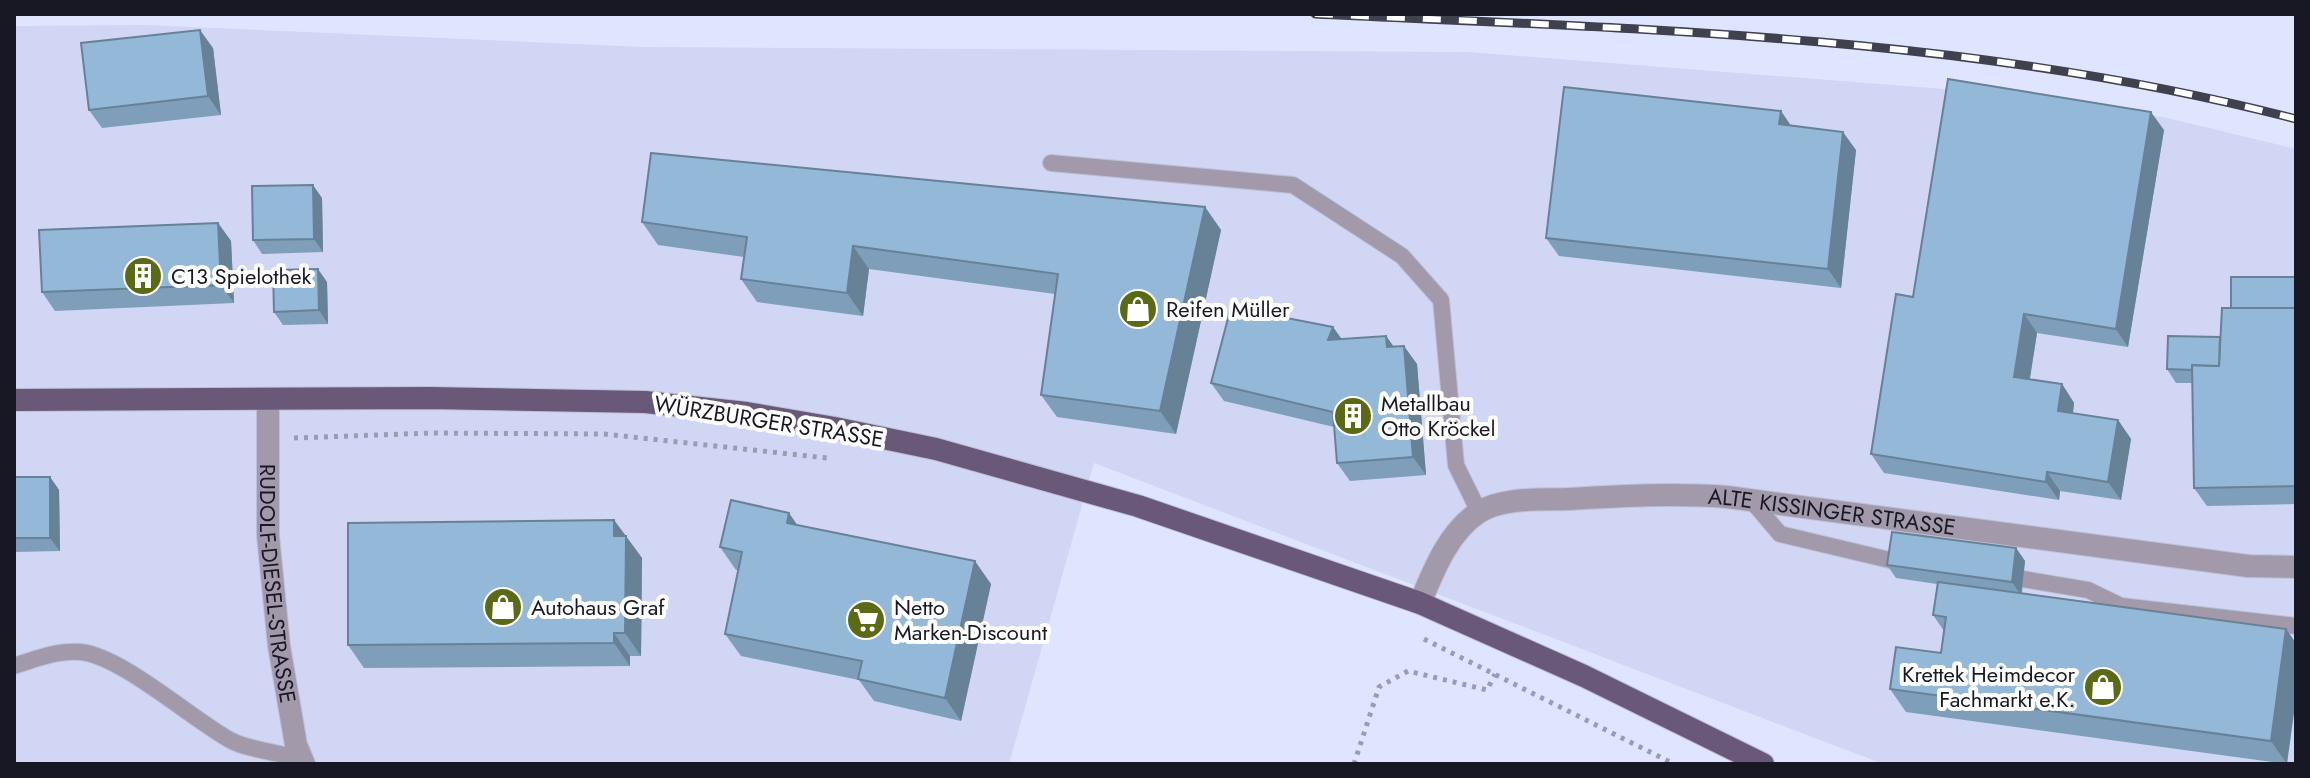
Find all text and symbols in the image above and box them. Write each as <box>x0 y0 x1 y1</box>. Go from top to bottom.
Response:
building icon: C13 Spielothek <box>122 255 164 297</box>
place label: C13 Spielothek <box>171 260 311 292</box>
shop icon: Reifen Müller <box>1117 288 1159 330</box>
place label: Reifen Müller <box>1166 293 1290 325</box>
street label: WÜRZBURGER STRASSE <box>652 387 886 455</box>
place label: Metallbau Otto Kröckel <box>1381 387 1495 444</box>
building icon: Metallbau Otto Kröckel <box>1332 395 1374 437</box>
street label: RUDOLF-DIESEL-STRASSE <box>252 464 305 706</box>
street label: ALTE KISSINGER STRASSE <box>1707 480 1958 543</box>
shop icon: Autohaus Graf <box>482 586 524 628</box>
place label: Autohaus Graf <box>531 591 665 623</box>
place label: Netto Marken-Discount <box>894 591 1048 648</box>
supermarket icon: Netto Marken-Discount <box>845 599 887 641</box>
place label: Krettek Heimdecor Fachmarkt e.K. <box>1902 658 2075 715</box>
shop icon: Krettek Heimdecor Fachmarkt e.K. <box>2082 666 2124 708</box>

